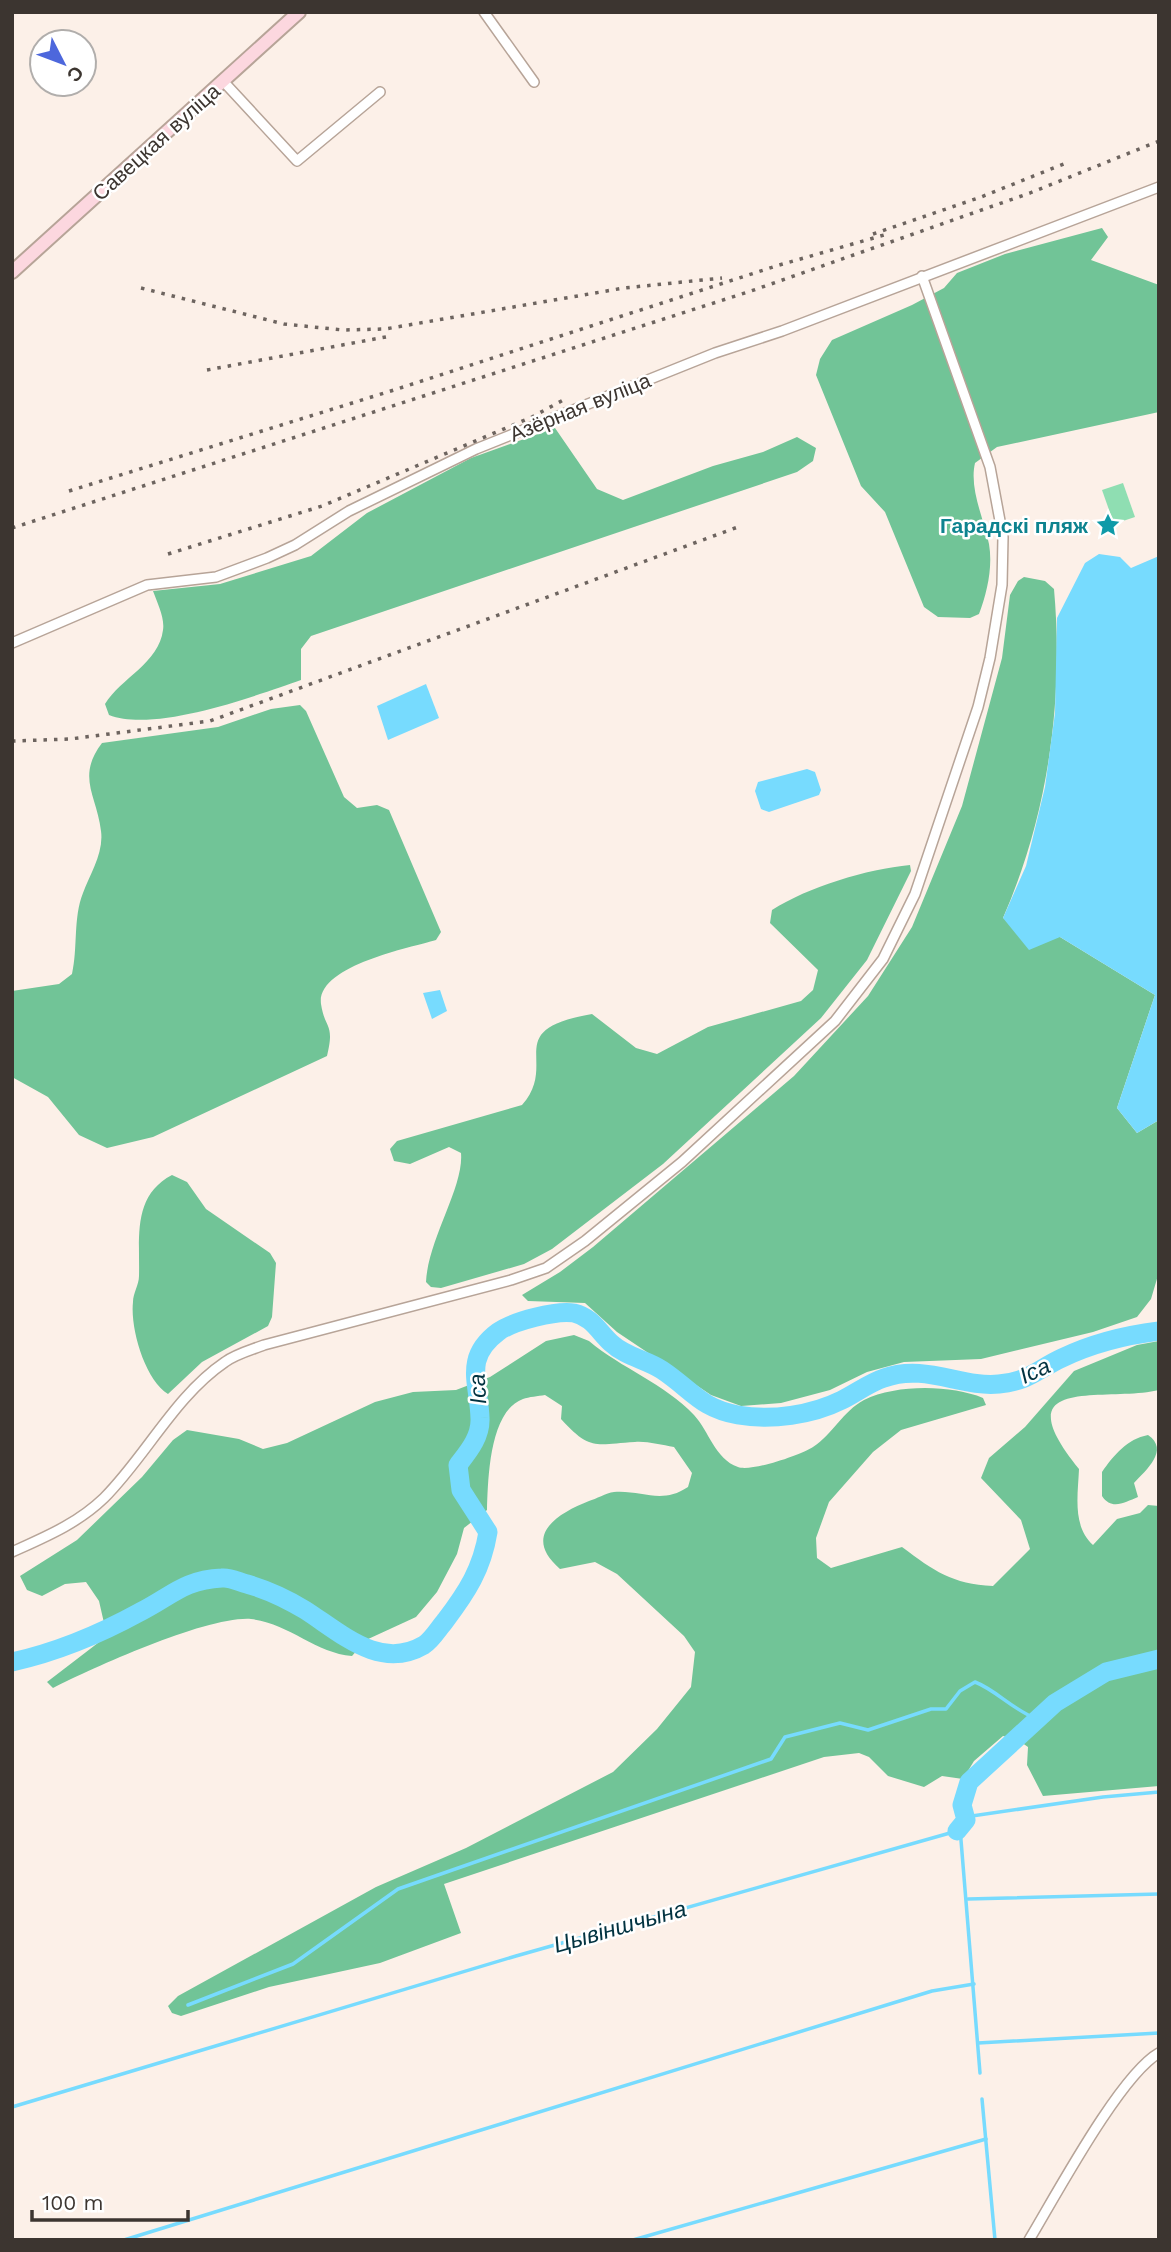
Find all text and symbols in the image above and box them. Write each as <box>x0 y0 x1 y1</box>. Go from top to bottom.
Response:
north arrow <box>28 28 98 98</box>
text: С <box>62 61 88 87</box>
street label: Савецкая вуліца <box>87 78 225 206</box>
street label: Азёрная вуліца <box>506 367 655 447</box>
place icon: Гарадскі пляж <box>1094 511 1122 539</box>
place label: Гарадскі пляж <box>940 513 1089 538</box>
water label: Іса <box>1015 1352 1055 1390</box>
water label: Іса <box>464 1373 492 1405</box>
water label: Цывіншчына <box>551 1895 689 1959</box>
scale bar <box>32 2178 187 2222</box>
text: 100 m <box>42 2190 104 2215</box>

